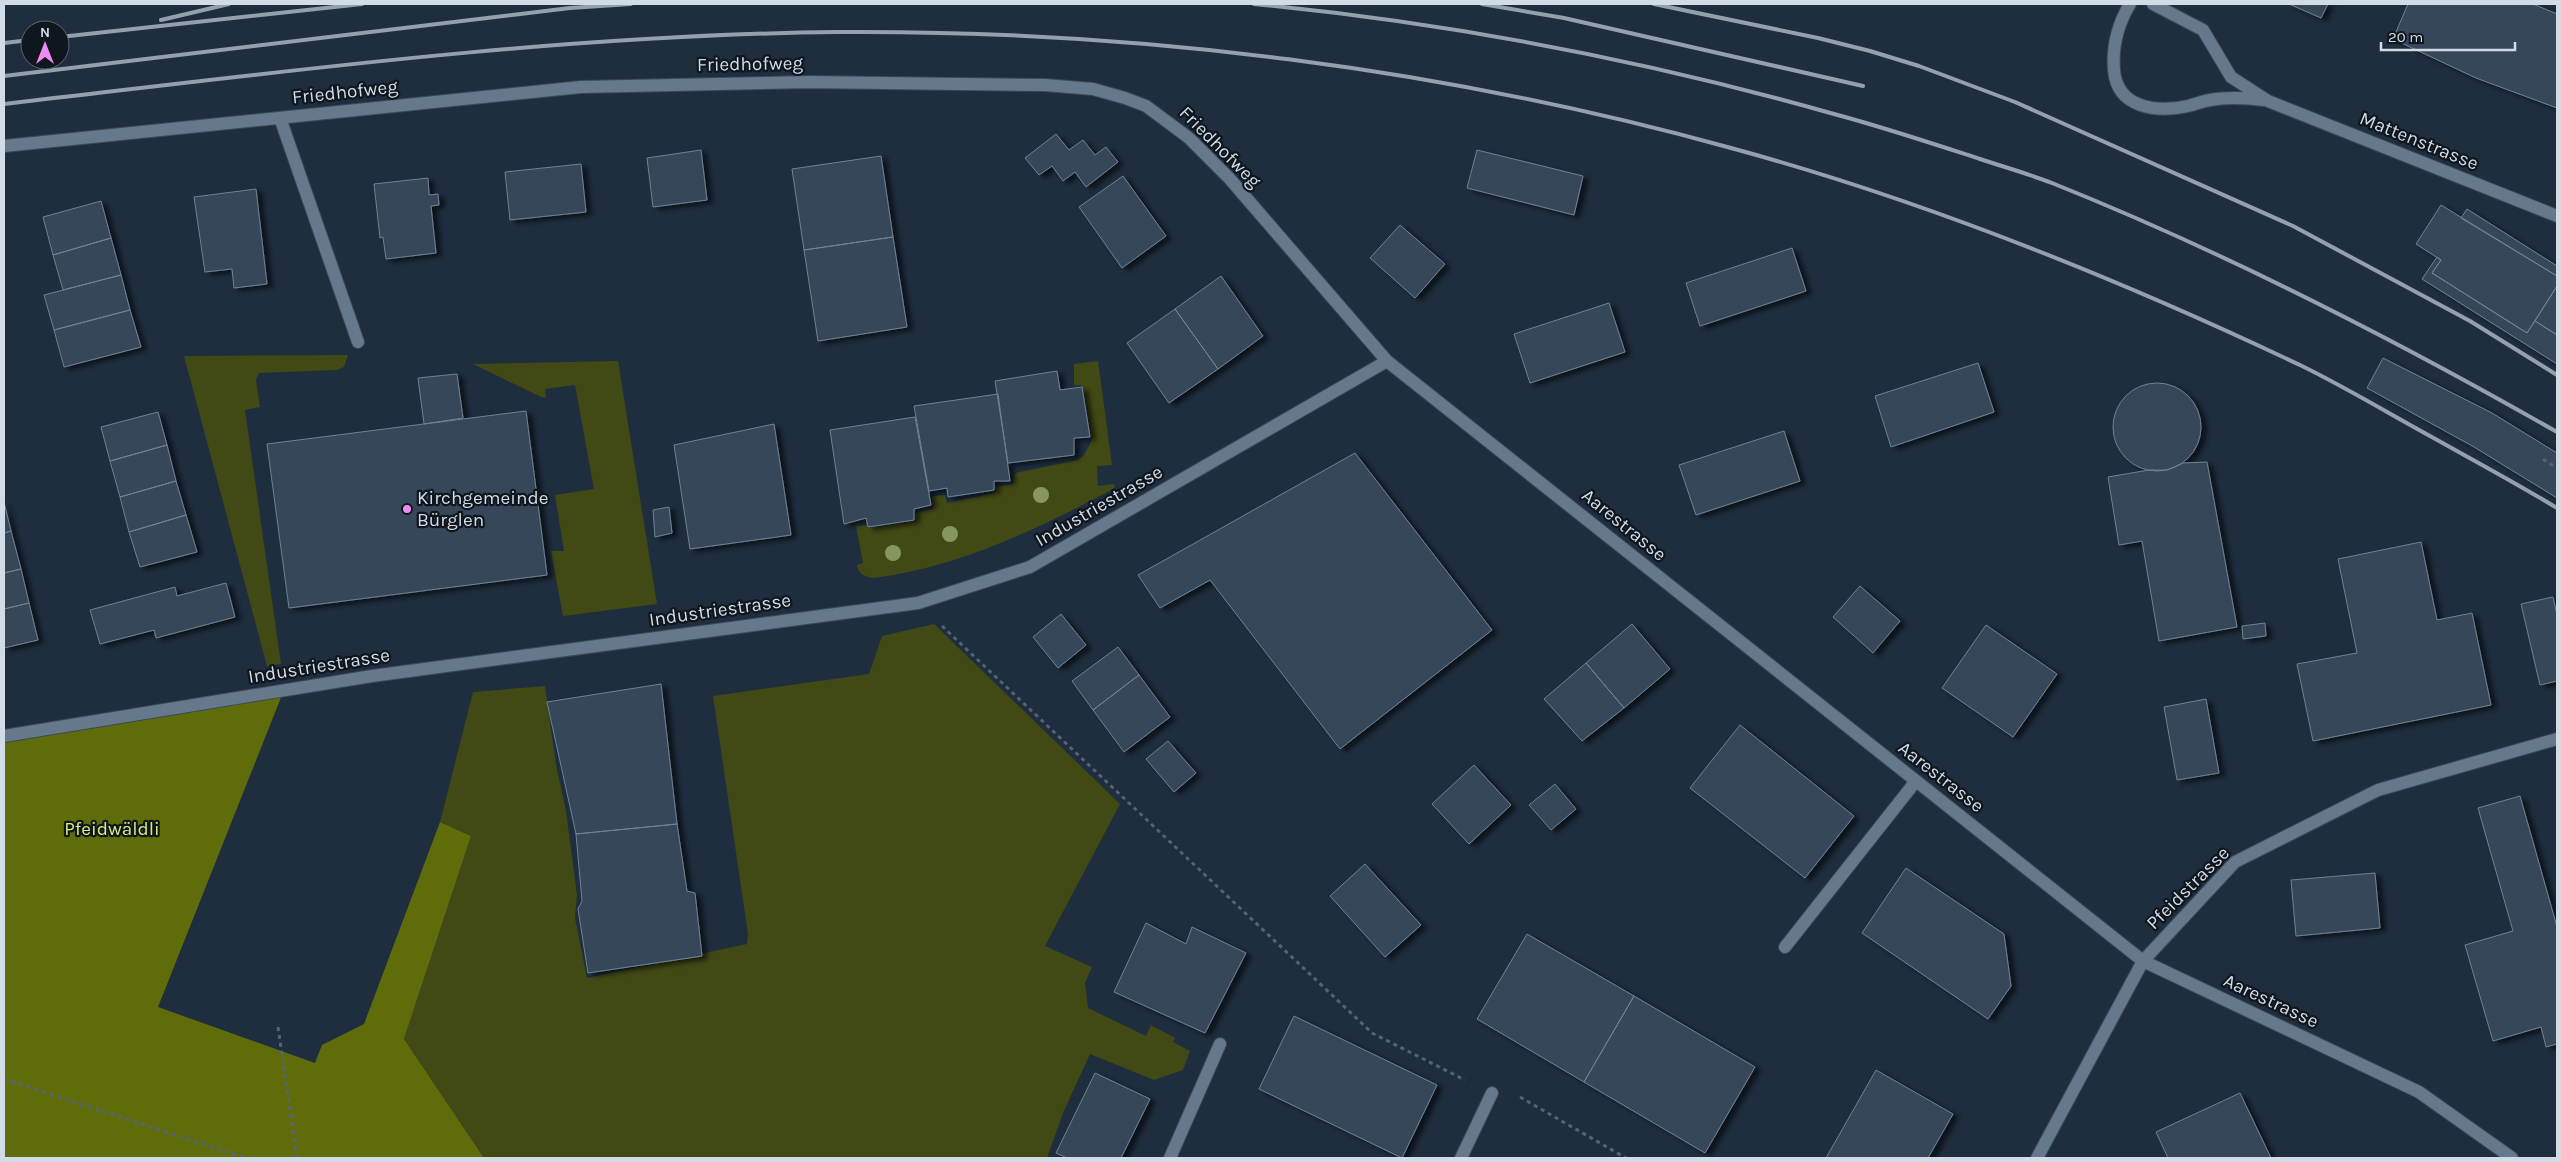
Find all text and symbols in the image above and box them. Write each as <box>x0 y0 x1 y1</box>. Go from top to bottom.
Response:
north arrow <box>20 20 70 70</box>
scale bar <box>2381 20 2515 52</box>
text: N <box>40 24 50 41</box>
text: 20 m <box>2388 28 2423 46</box>
street label: Friedhofweg <box>697 52 804 76</box>
street label: Friedhofweg <box>291 75 399 108</box>
street label: Friedhofweg <box>1175 102 1265 192</box>
street label: Mattenstrasse <box>2356 107 2482 175</box>
street label: Industriestrasse <box>1032 461 1166 551</box>
street label: Aarestrasse <box>1577 484 1671 566</box>
place label: Kirchgemeinde Bürglen <box>417 487 549 531</box>
marker: Kirchgemeinde Bürglen <box>401 503 413 515</box>
street label: Industriestrasse <box>648 589 792 631</box>
street label: Industriestrasse <box>247 644 391 688</box>
street label: Aarestrasse <box>1894 737 1988 817</box>
park label: Pfeidwäldli <box>64 818 160 840</box>
street label: Pfeidstrasse <box>2142 842 2234 934</box>
street label: Aarestrasse <box>2220 969 2322 1033</box>

